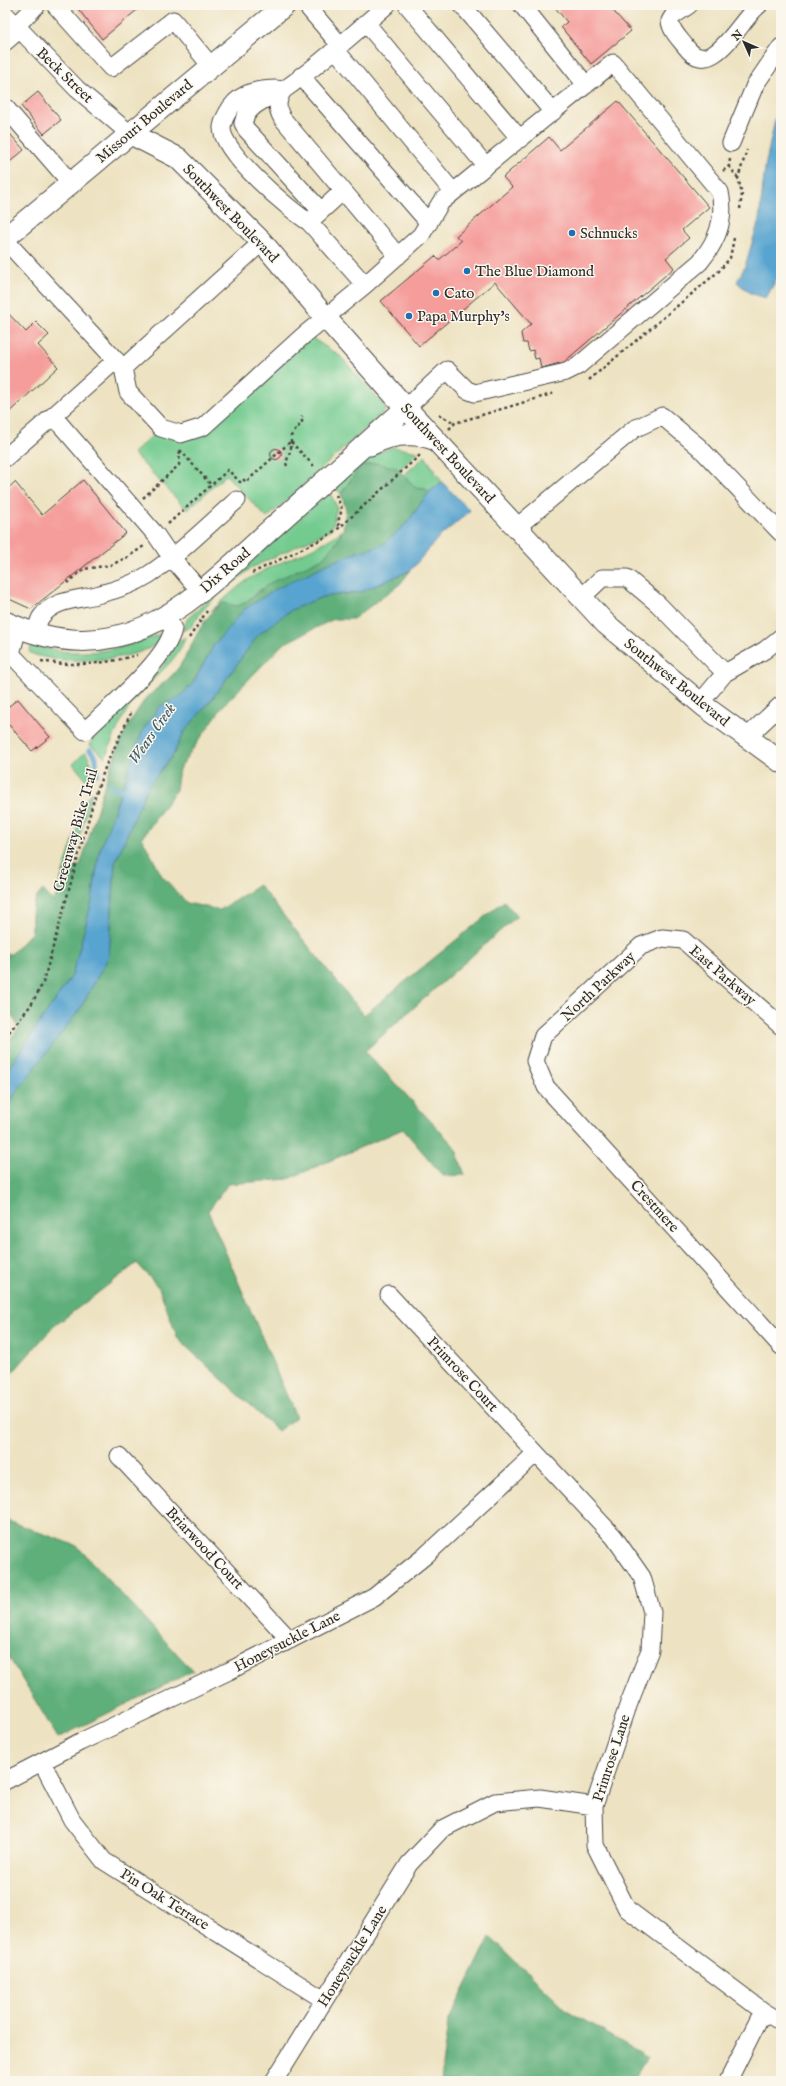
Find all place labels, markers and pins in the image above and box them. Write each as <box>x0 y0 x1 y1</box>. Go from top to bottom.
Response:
place label: Schnucks <box>580 224 638 243</box>
marker: Schnucks <box>567 228 577 238</box>
place label: The Blue Diamond <box>475 262 595 281</box>
marker: The Blue Diamond <box>462 266 472 276</box>
place label: Cato <box>444 284 474 303</box>
marker: Cato <box>431 288 441 298</box>
place label: Papa Murphy's <box>417 307 510 326</box>
marker: Papa Murphy's <box>404 311 414 321</box>

